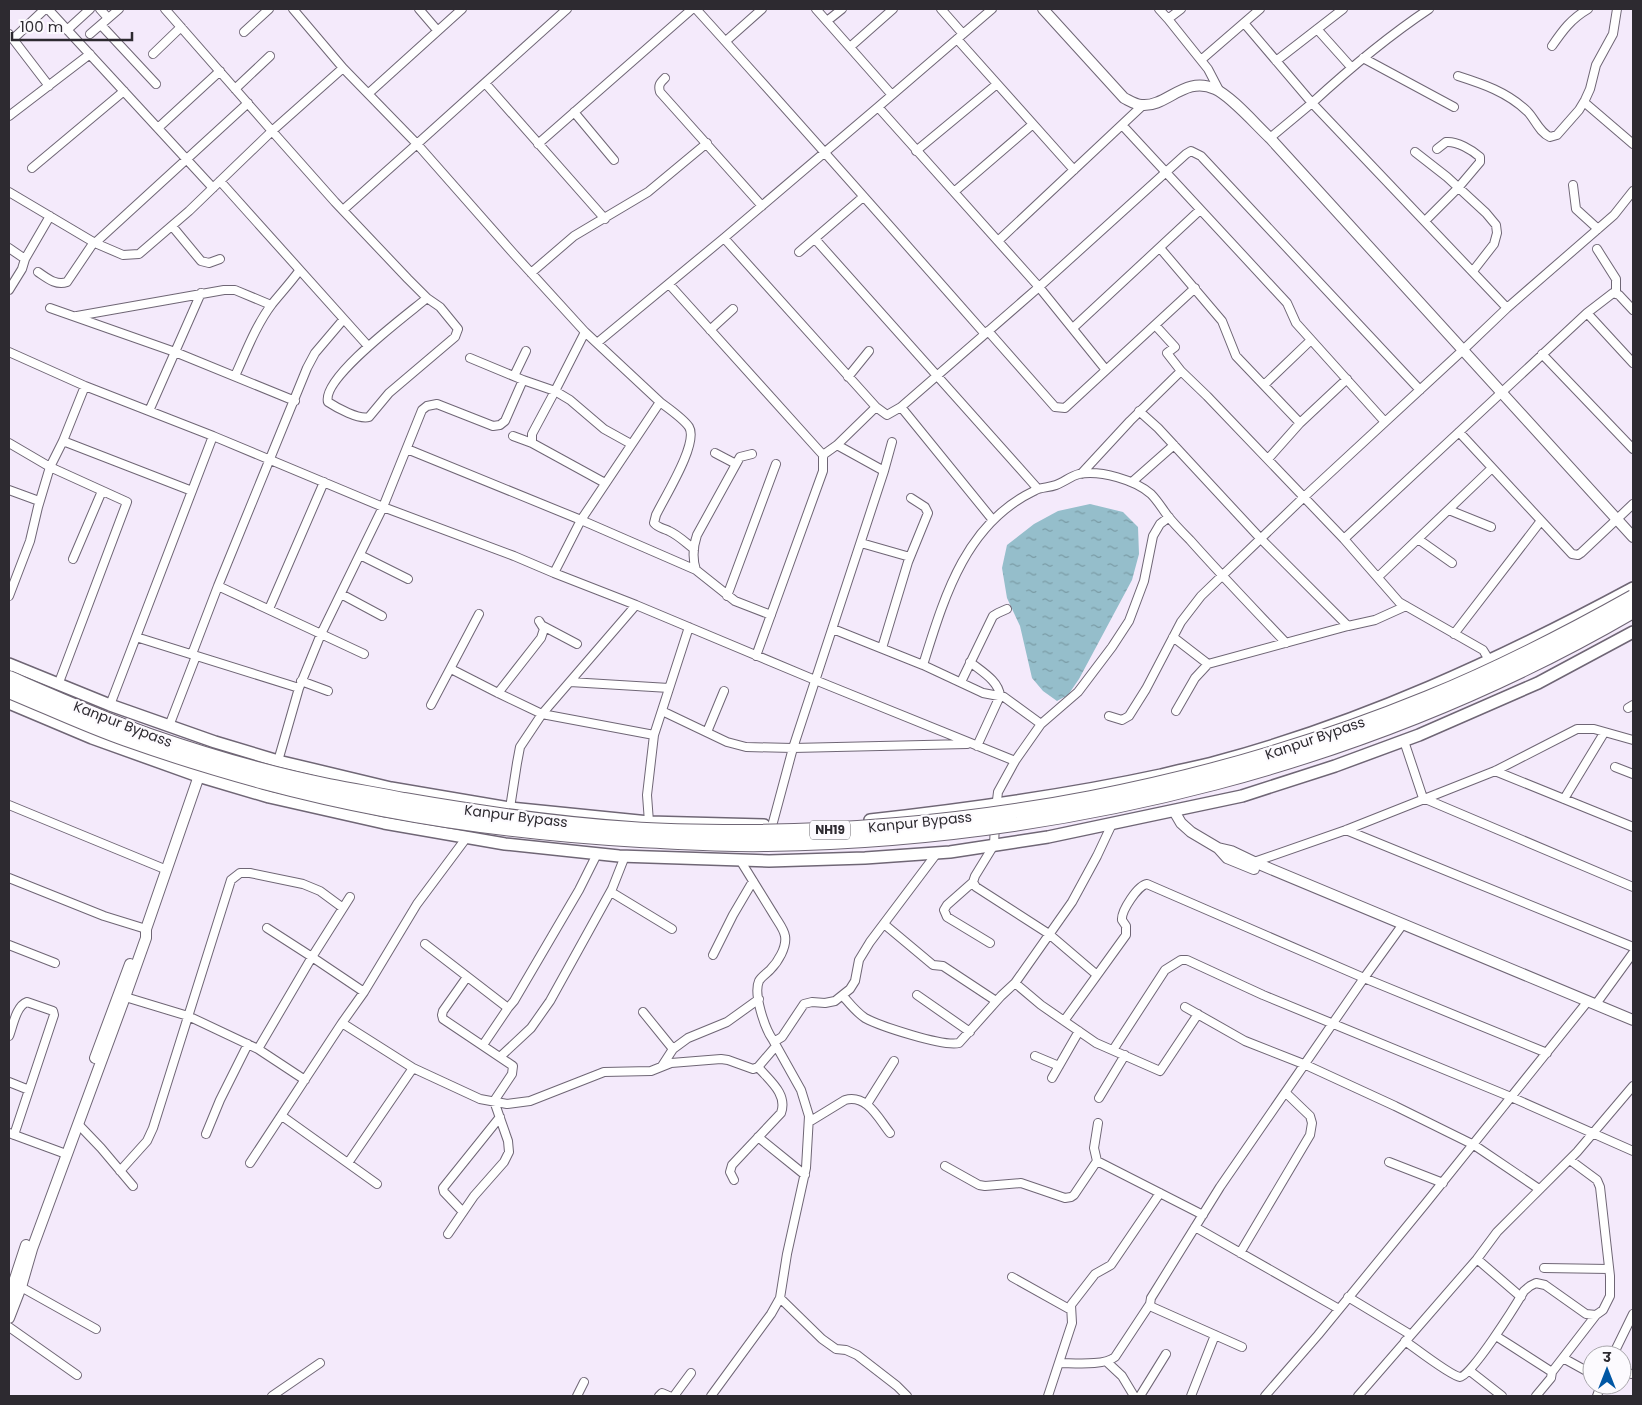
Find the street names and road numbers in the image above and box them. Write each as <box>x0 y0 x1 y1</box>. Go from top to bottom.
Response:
street label: Kanpur Bypass <box>71 696 175 752</box>
street label: Kanpur Bypass <box>1262 712 1368 764</box>
street label: Kanpur Bypass <box>463 800 569 832</box>
street label: Kanpur Bypass <box>867 807 973 837</box>
road number: NH19 <box>810 820 850 840</box>

